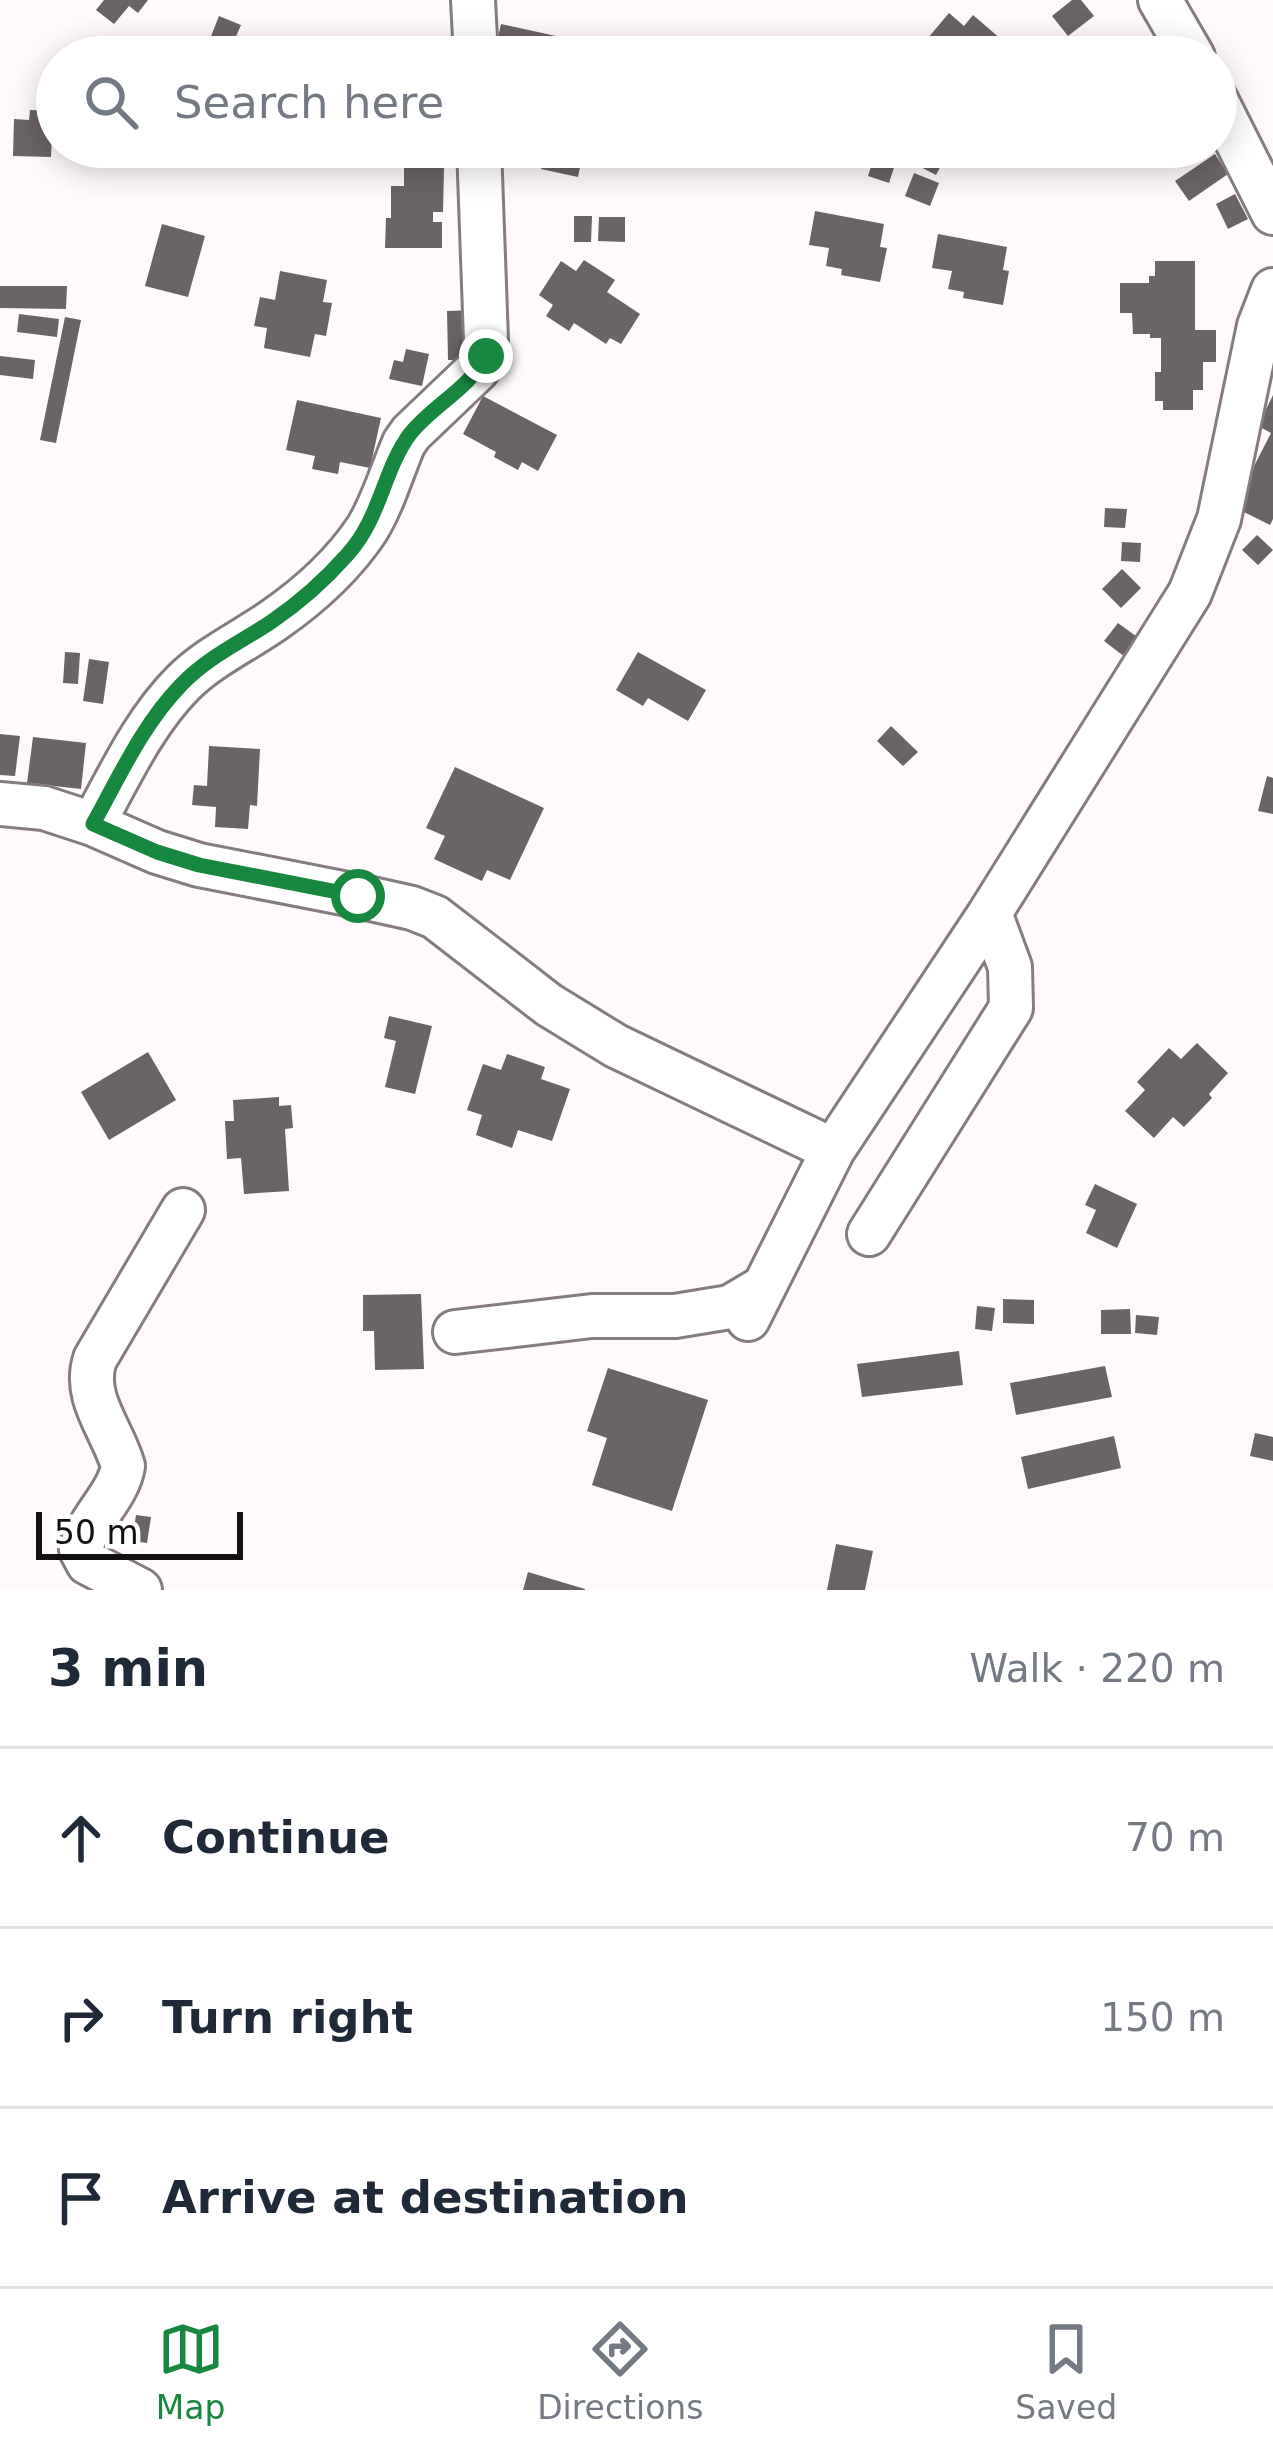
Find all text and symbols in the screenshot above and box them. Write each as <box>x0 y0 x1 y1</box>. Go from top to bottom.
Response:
search box <box>36 36 1237 168</box>
icon: search <box>78 69 144 135</box>
text: Search here <box>174 76 444 129</box>
route end <box>459 329 513 383</box>
route start <box>331 869 385 923</box>
scale bar <box>36 1506 243 1559</box>
text: 50 m <box>54 1513 139 1552</box>
text: 3 min <box>48 1639 208 1698</box>
text: Walk · 220 m <box>970 1646 1225 1691</box>
icon: ahead <box>48 1805 114 1871</box>
text: Continue <box>162 1811 390 1864</box>
text: 70 m <box>1125 1815 1225 1860</box>
icon: right <box>48 1985 114 2051</box>
text: Turn right <box>162 1991 413 2044</box>
text: 150 m <box>1100 1995 1225 2040</box>
icon: arrive <box>48 2165 114 2231</box>
text: Arrive at destination <box>162 2171 688 2224</box>
tab: Map <box>156 2316 226 2427</box>
tab: Directions <box>537 2316 703 2427</box>
tab: Saved <box>1015 2316 1117 2427</box>

